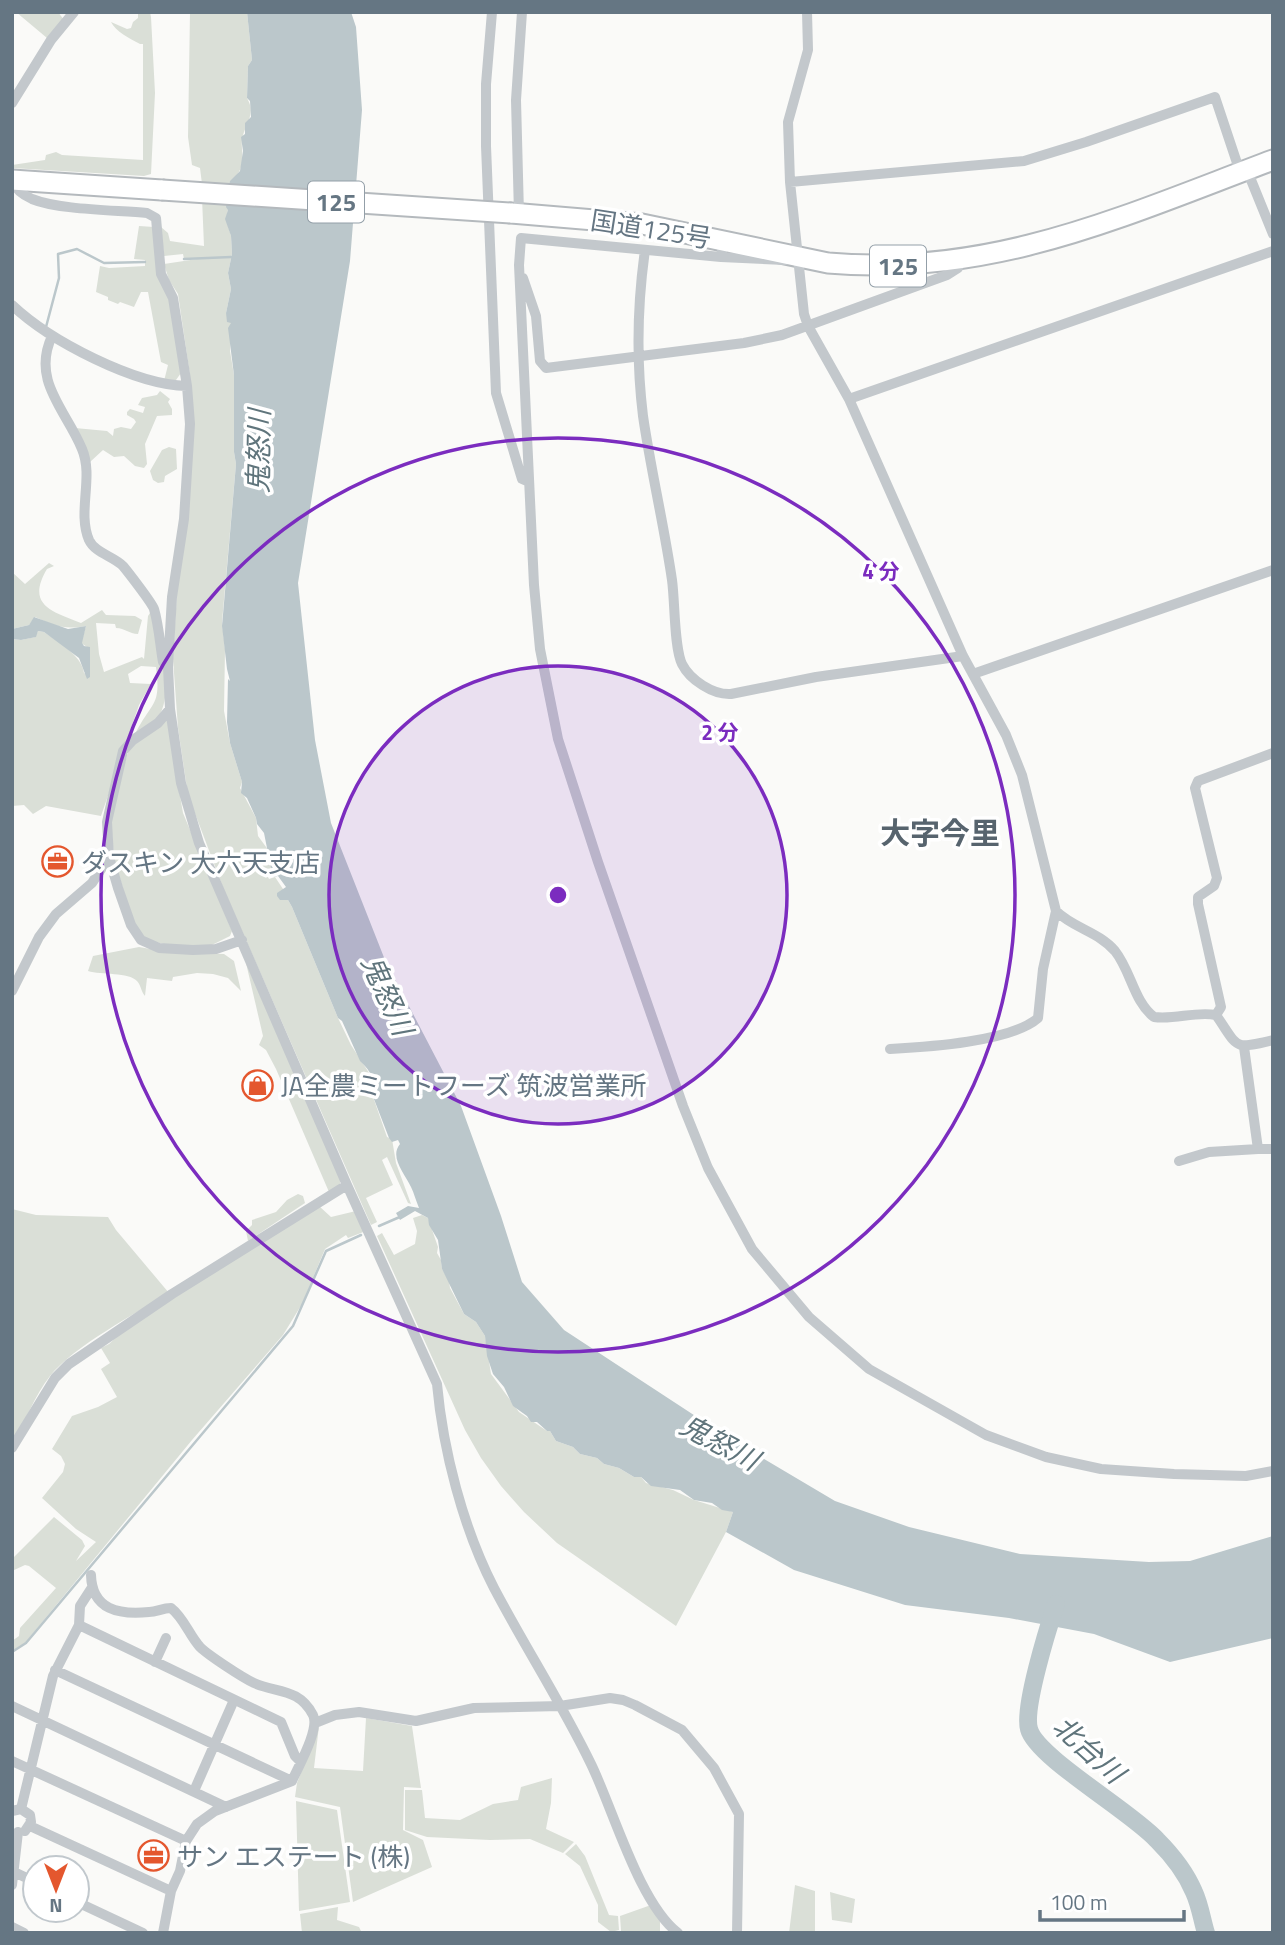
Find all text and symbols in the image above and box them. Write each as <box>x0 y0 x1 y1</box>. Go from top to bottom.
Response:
road number: 125 <box>308 182 364 222</box>
street label: 国道125号 <box>588 200 714 258</box>
road number: 125 <box>870 246 926 286</box>
water label: 鬼怒川 <box>236 406 280 493</box>
text: 4 分 <box>862 555 900 587</box>
text: 2 分 <box>701 716 739 748</box>
district label: 大字今里 <box>880 810 1000 856</box>
place label: ダスキン 大六天支店 <box>81 843 320 882</box>
office icon: ダスキン 大六天支店 <box>41 845 75 879</box>
centre of rings <box>546 883 570 907</box>
water label: 鬼怒川 <box>351 948 426 1045</box>
place label: JA全農ミートフーズ 筑波営業所 <box>281 1066 646 1105</box>
shop icon: JA全農ミートフーズ 筑波営業所 <box>241 1068 275 1102</box>
water label: 鬼怒川 <box>673 1403 770 1482</box>
water label: 北台川 <box>1043 1705 1137 1795</box>
place label: サン エステート (株) <box>177 1837 410 1876</box>
office icon: サン エステート (株) <box>137 1839 171 1873</box>
north arrow <box>21 1854 91 1924</box>
scale bar <box>1040 1878 1184 1922</box>
text: 100 m <box>1050 1886 1107 1918</box>
text: N <box>49 1892 63 1921</box>

